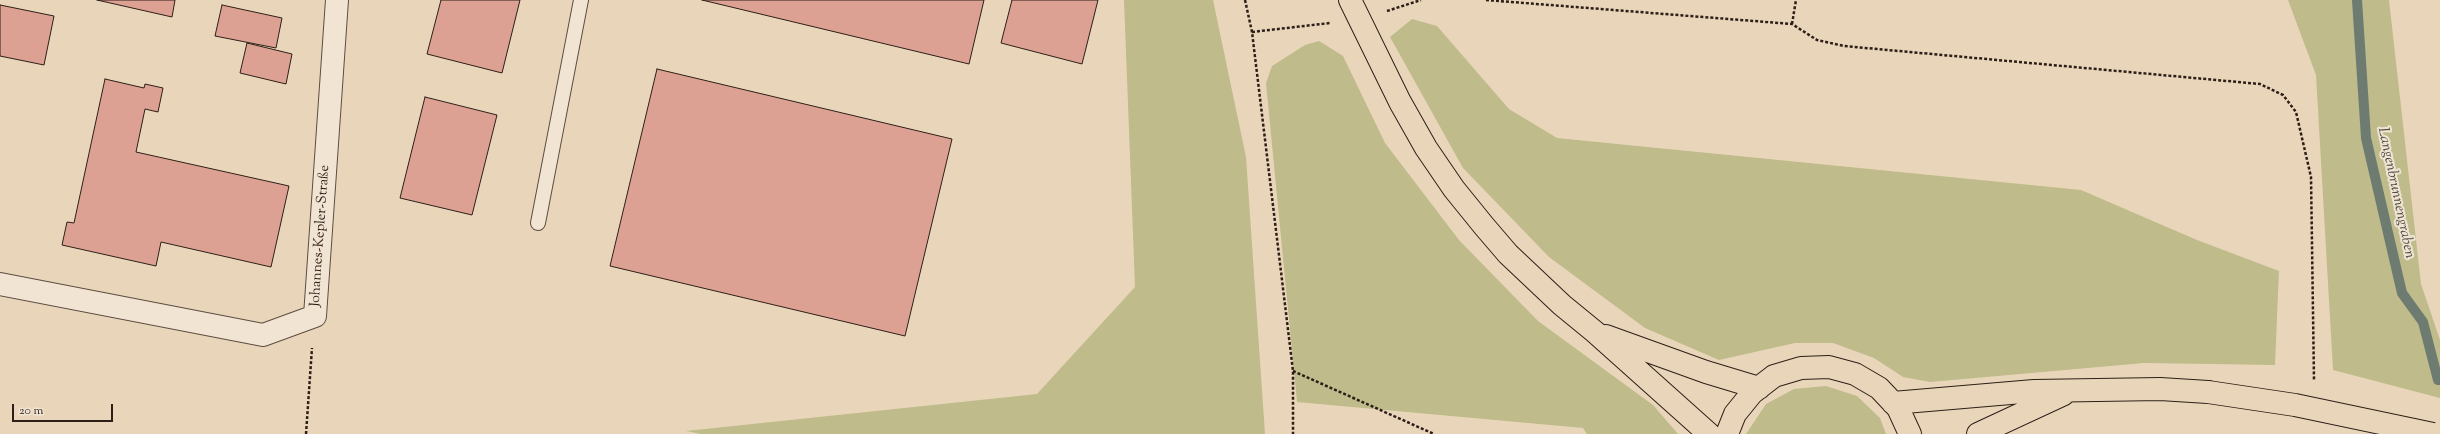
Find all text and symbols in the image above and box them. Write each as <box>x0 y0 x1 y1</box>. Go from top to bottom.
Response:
water label: Langenbrunnengraben <box>2372 126 2418 260</box>
street label: Johannes-Kepler-Straße <box>308 165 334 307</box>
scale bar <box>14 396 115 422</box>
text: 20 m <box>19 402 43 420</box>

